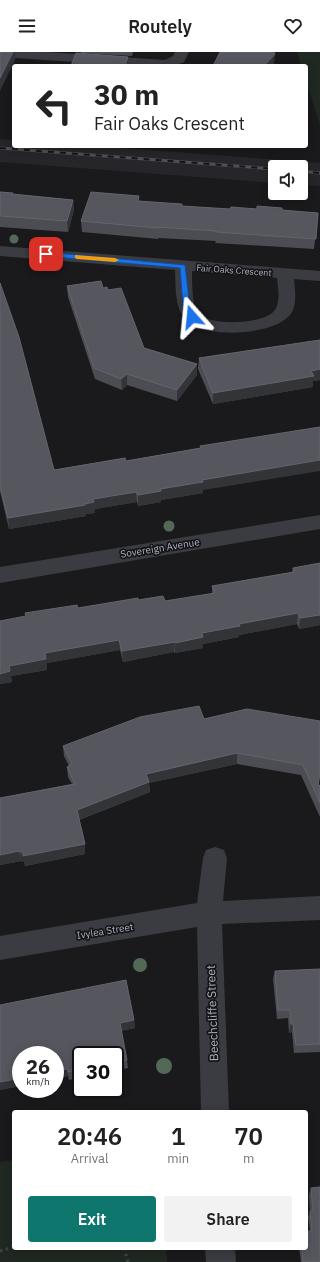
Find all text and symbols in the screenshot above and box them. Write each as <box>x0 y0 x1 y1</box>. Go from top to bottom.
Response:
icon: menu <box>16 15 38 37</box>
text: Routely <box>128 15 192 38</box>
icon: heart <box>282 15 304 37</box>
text: 30 m <box>94 76 159 113</box>
icon: left <box>28 80 80 132</box>
text: Fair Oaks Crescent <box>94 112 245 135</box>
map controls <box>268 160 308 200</box>
button: sound <box>268 160 308 200</box>
pin <box>29 237 63 271</box>
icon: arrive <box>35 243 57 265</box>
street label: Fair Oaks Crescent <box>196 262 272 278</box>
position arrow <box>171 296 213 338</box>
street label: Sovereign Avenue <box>119 535 201 561</box>
street label: Ivylea Street <box>76 920 135 942</box>
street label: Beechcliffe Street <box>203 965 221 1061</box>
speed limit sign: 30 <box>72 1046 124 1098</box>
text: 26 <box>26 1053 50 1080</box>
text: km/h <box>26 1075 50 1088</box>
text: 20:46 <box>57 1120 122 1152</box>
text: 1 <box>171 1120 185 1152</box>
text: 70 <box>234 1120 263 1152</box>
text: Arrival <box>71 1150 109 1167</box>
text: min <box>167 1150 189 1167</box>
text: m <box>243 1150 254 1167</box>
button: Exit <box>28 1196 156 1242</box>
button: Share <box>164 1196 292 1242</box>

